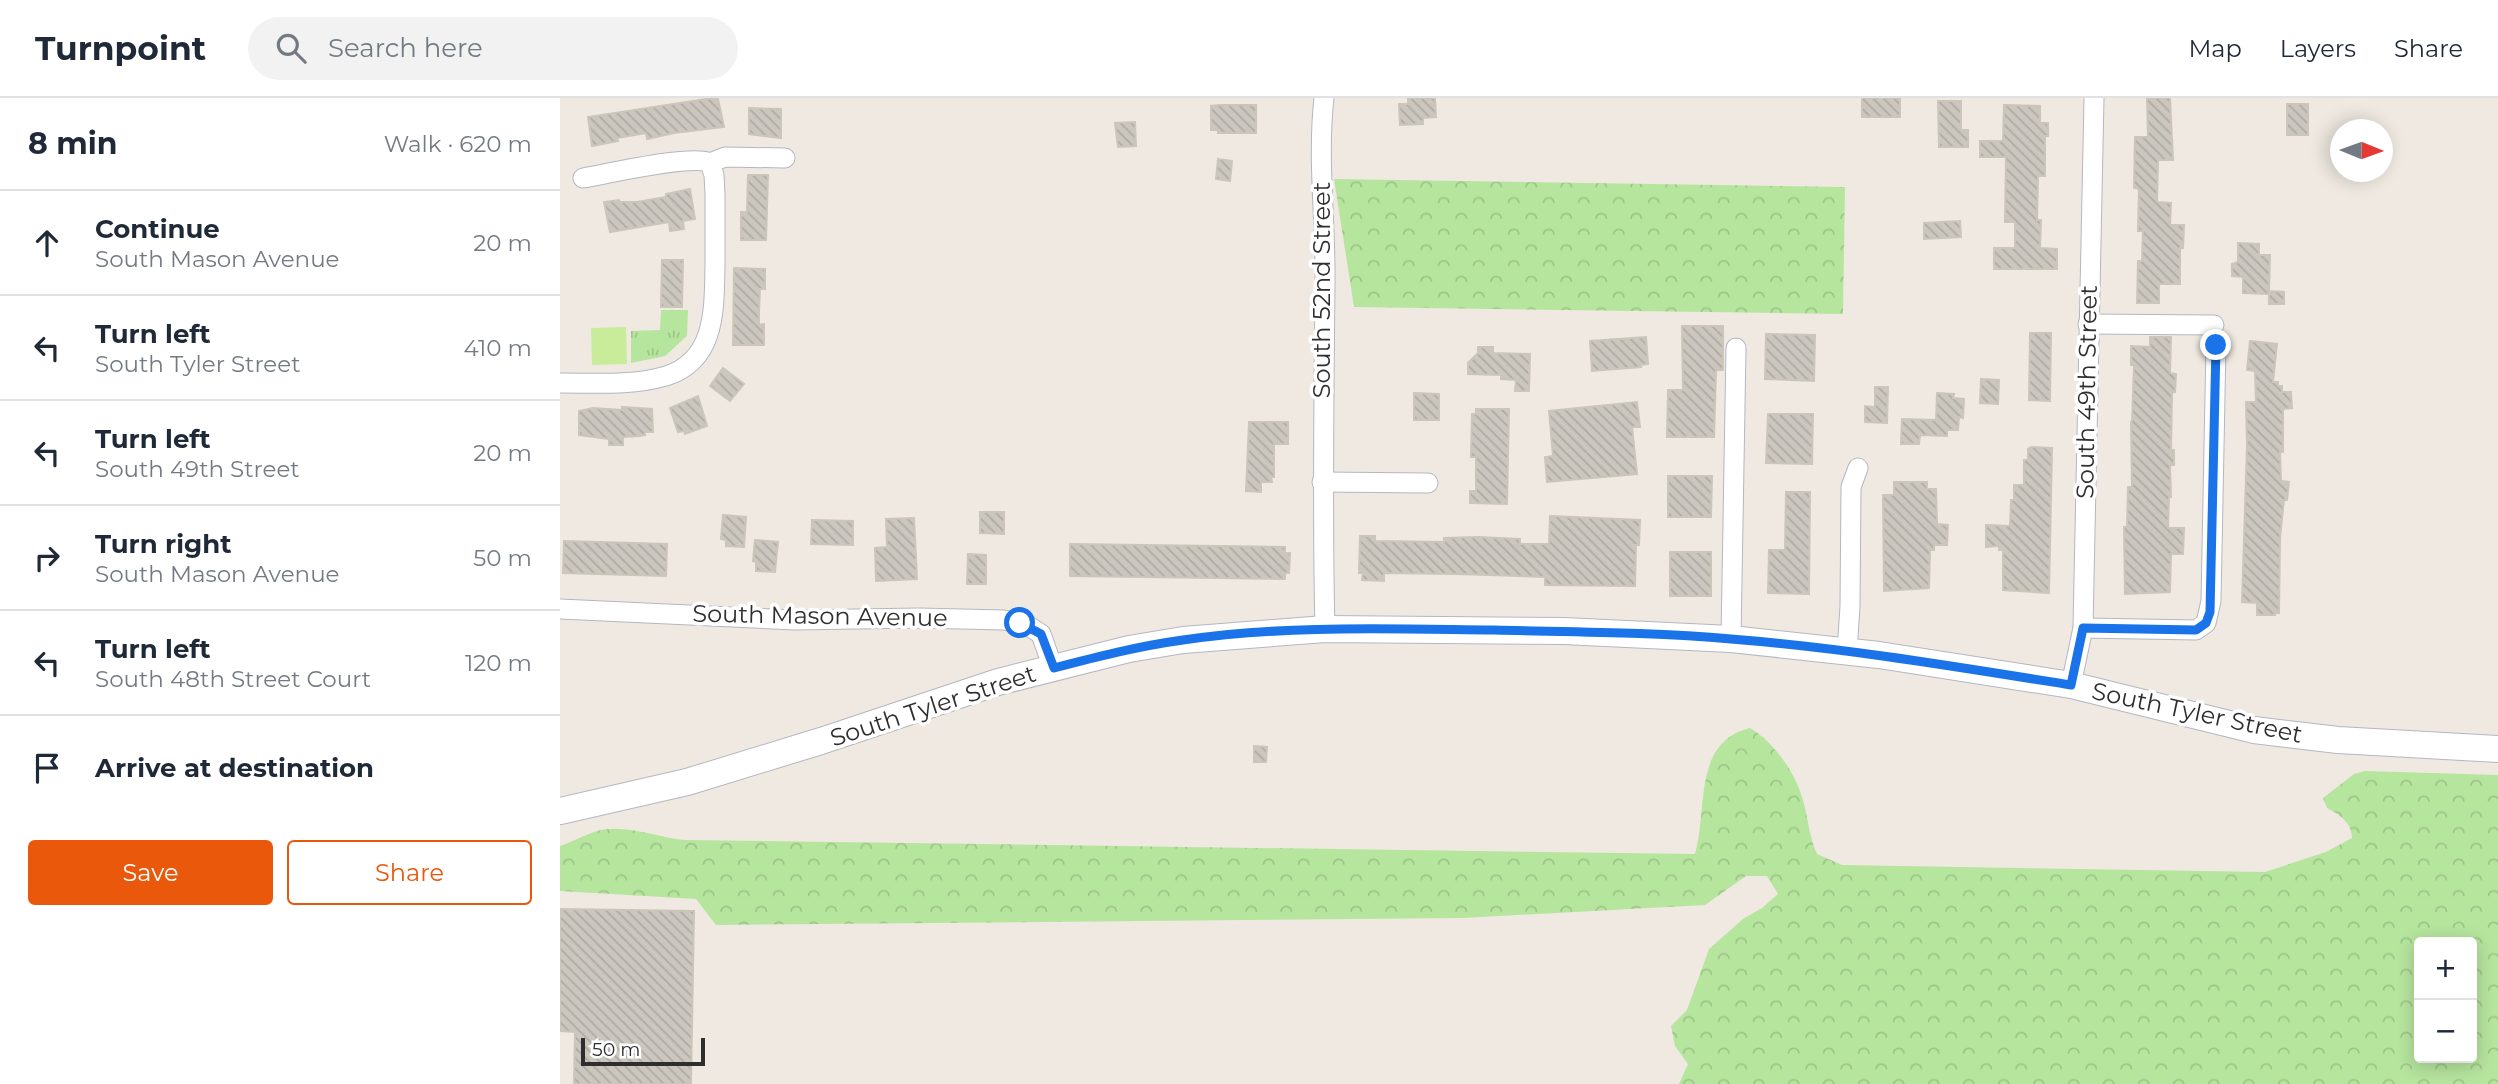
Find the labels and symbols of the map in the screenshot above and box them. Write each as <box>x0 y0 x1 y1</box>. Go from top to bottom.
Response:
north arrow <box>2330 119 2393 182</box>
street label: South 52nd Street <box>1307 181 1336 398</box>
street label: South 49th Street <box>2070 285 2103 499</box>
route end <box>2200 329 2231 360</box>
street label: South Mason Avenue <box>692 599 948 632</box>
route start <box>1004 607 1035 638</box>
street label: South Tyler Street <box>826 659 1040 752</box>
street label: South Tyler Street <box>2089 676 2305 749</box>
scale bar <box>581 1035 705 1067</box>

